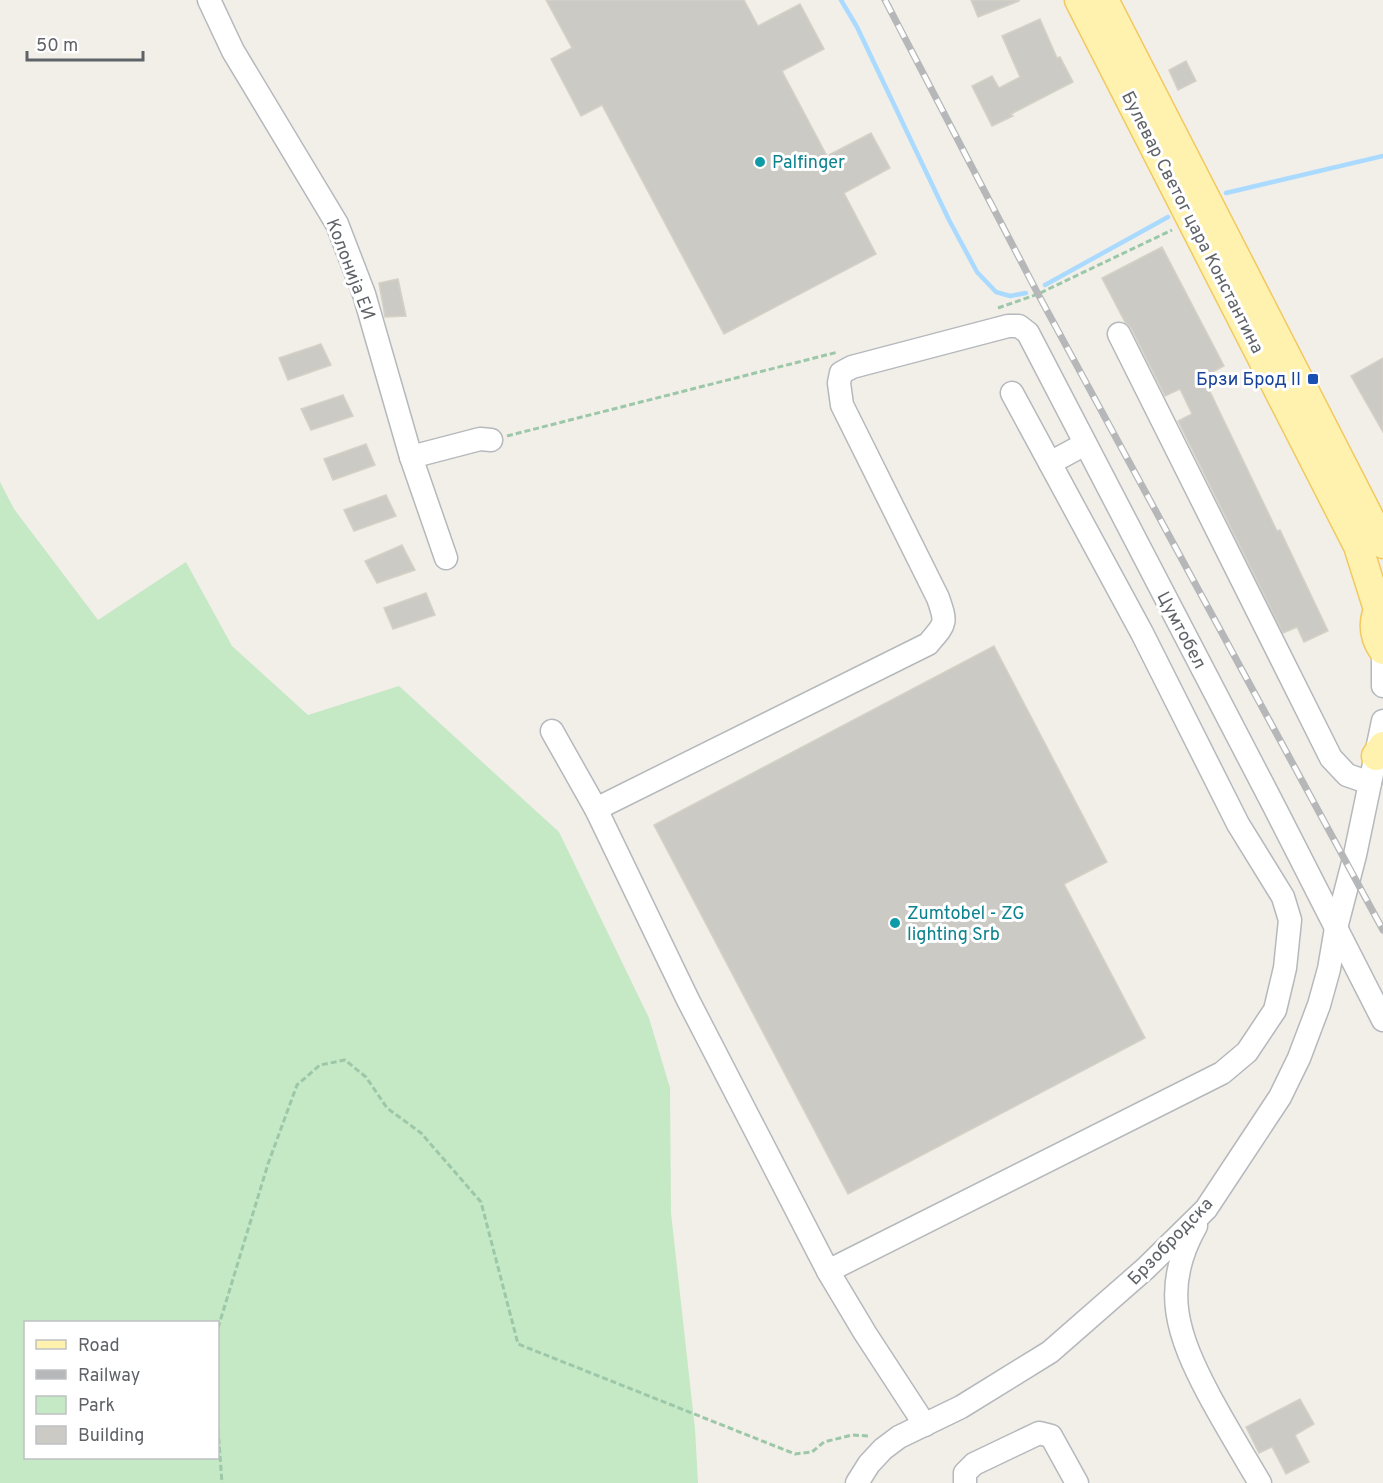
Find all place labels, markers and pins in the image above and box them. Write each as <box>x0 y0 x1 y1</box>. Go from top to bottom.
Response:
place label: Palfinger <box>772 152 845 175</box>
marker: Palfinger <box>753 155 767 169</box>
place label: Брзи Брод II <box>1196 369 1301 392</box>
marker: Брзи Брод II <box>1306 372 1320 386</box>
place label: Zumtobel - ZG lighting Srb <box>907 903 1025 947</box>
marker: Zumtobel - ZG lighting Srb <box>888 916 902 930</box>

